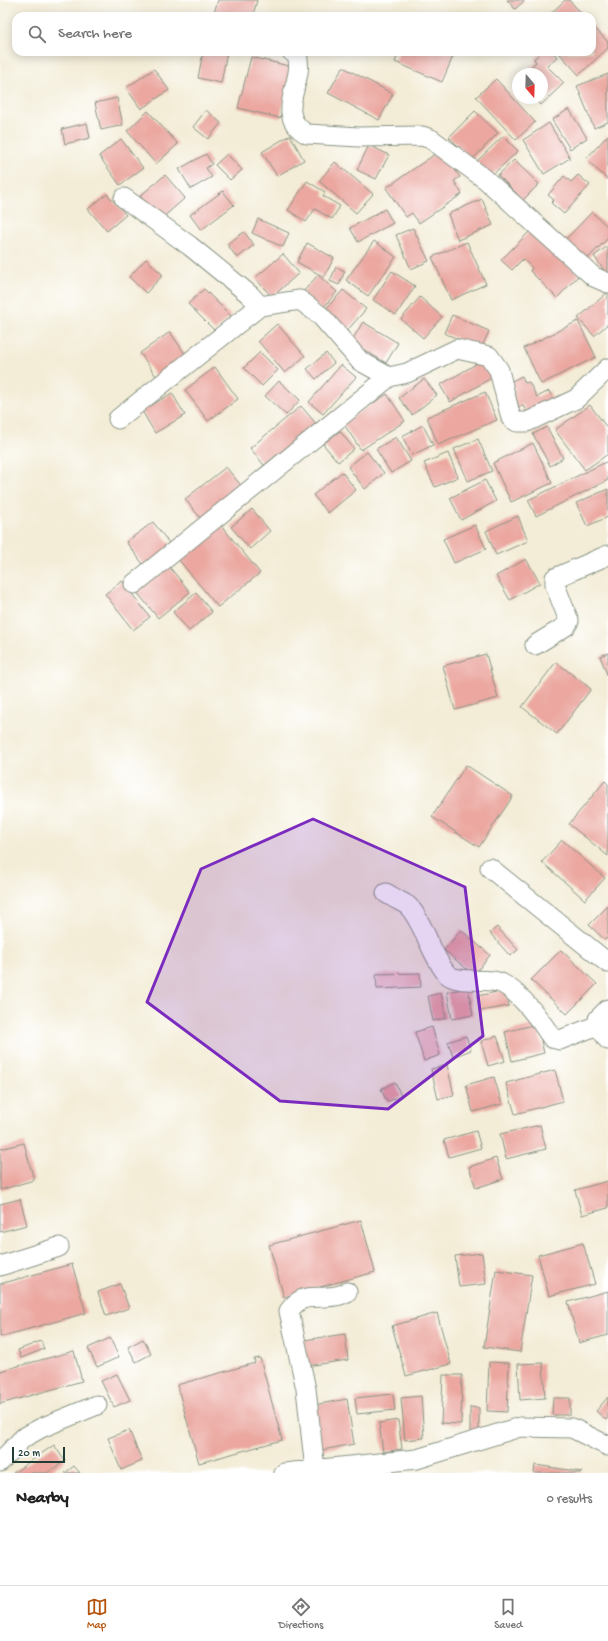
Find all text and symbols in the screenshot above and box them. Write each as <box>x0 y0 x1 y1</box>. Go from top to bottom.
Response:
search box <box>12 12 596 56</box>
icon: search <box>26 23 48 45</box>
text: Search here <box>58 25 132 43</box>
north arrow <box>512 68 548 104</box>
scale bar <box>12 1445 65 1464</box>
text: 20 m <box>18 1448 40 1460</box>
text: Nearby <box>16 1489 69 1509</box>
text: 0 results <box>546 1492 592 1507</box>
tab: Map <box>86 1596 108 1632</box>
tab: Directions <box>279 1596 323 1632</box>
tab: Saved <box>494 1596 522 1632</box>

